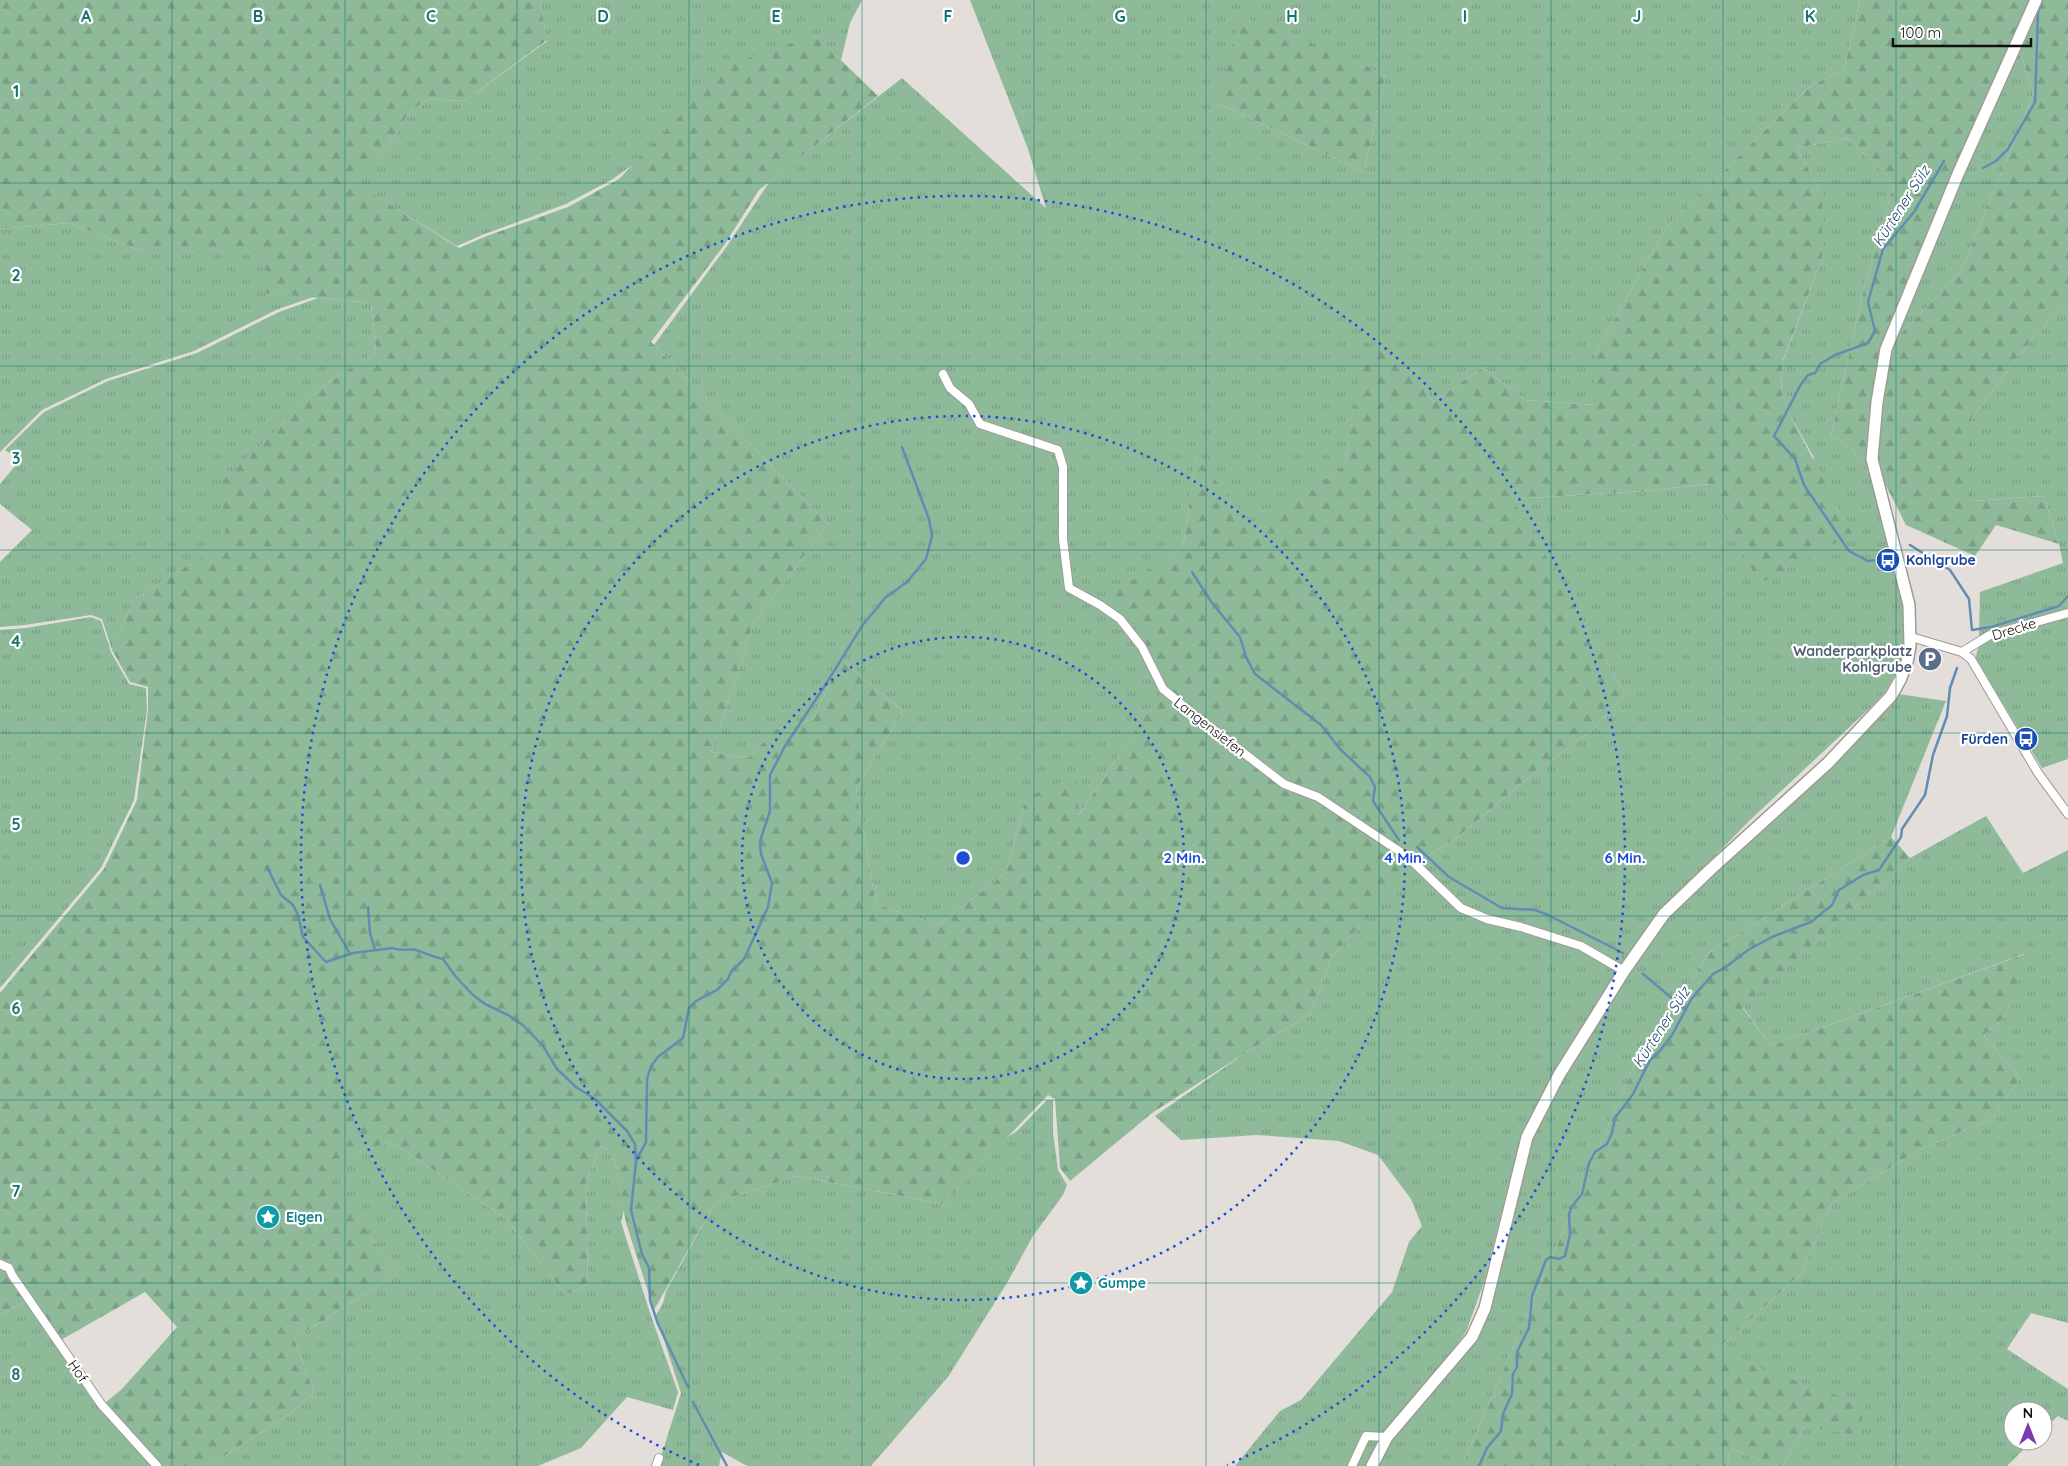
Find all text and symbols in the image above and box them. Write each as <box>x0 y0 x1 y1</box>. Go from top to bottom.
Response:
text: A <box>81 6 92 26</box>
text: B <box>253 6 263 26</box>
text: C <box>426 6 436 26</box>
text: D <box>597 6 609 26</box>
text: E <box>771 6 781 26</box>
text: F <box>944 6 953 26</box>
text: G <box>1114 6 1126 26</box>
text: H <box>1286 6 1298 26</box>
text: I <box>1463 6 1467 26</box>
text: J <box>1633 6 1641 26</box>
text: K <box>1805 6 1815 26</box>
scale bar <box>1893 15 2030 47</box>
text: 100 m <box>1900 23 1941 42</box>
text: 1 <box>13 81 19 101</box>
water label: Kürtener Sülz <box>1868 161 1935 250</box>
text: 2 <box>11 265 21 285</box>
text: 3 <box>12 448 20 468</box>
bus stop icon: Kohlgrube <box>1875 547 1901 573</box>
place label: Kohlgrube <box>1906 551 1976 569</box>
street label: Drecke <box>1990 614 2038 644</box>
text: 4 <box>11 631 21 651</box>
place label: Wanderparkplatz Kohlgrube <box>1793 642 1912 676</box>
parking icon: Wanderparkplatz Kohlgrube <box>1917 646 1943 672</box>
street label: Langensiefen <box>1170 693 1250 761</box>
bus stop icon: Fürden <box>2013 726 2039 752</box>
place label: Fürden <box>1961 730 2008 748</box>
text: 5 <box>11 814 21 834</box>
text: 2 Min. <box>1163 848 1205 867</box>
text: 4 Min. <box>1384 848 1426 867</box>
text: 6 Min. <box>1605 848 1646 867</box>
centre of rings <box>954 849 972 867</box>
water label: Kürtener Sülz <box>1628 982 1695 1071</box>
text: 6 <box>12 998 21 1018</box>
text: 7 <box>12 1181 21 1201</box>
place icon: Eigen <box>255 1204 281 1230</box>
place label: Eigen <box>286 1208 323 1226</box>
place icon: Gumpe <box>1068 1270 1094 1296</box>
place label: Gumpe <box>1098 1274 1146 1292</box>
street label: Hof <box>64 1356 92 1386</box>
text: 8 <box>12 1364 21 1384</box>
north arrow <box>2003 1401 2053 1451</box>
text: N <box>2023 1404 2033 1422</box>

